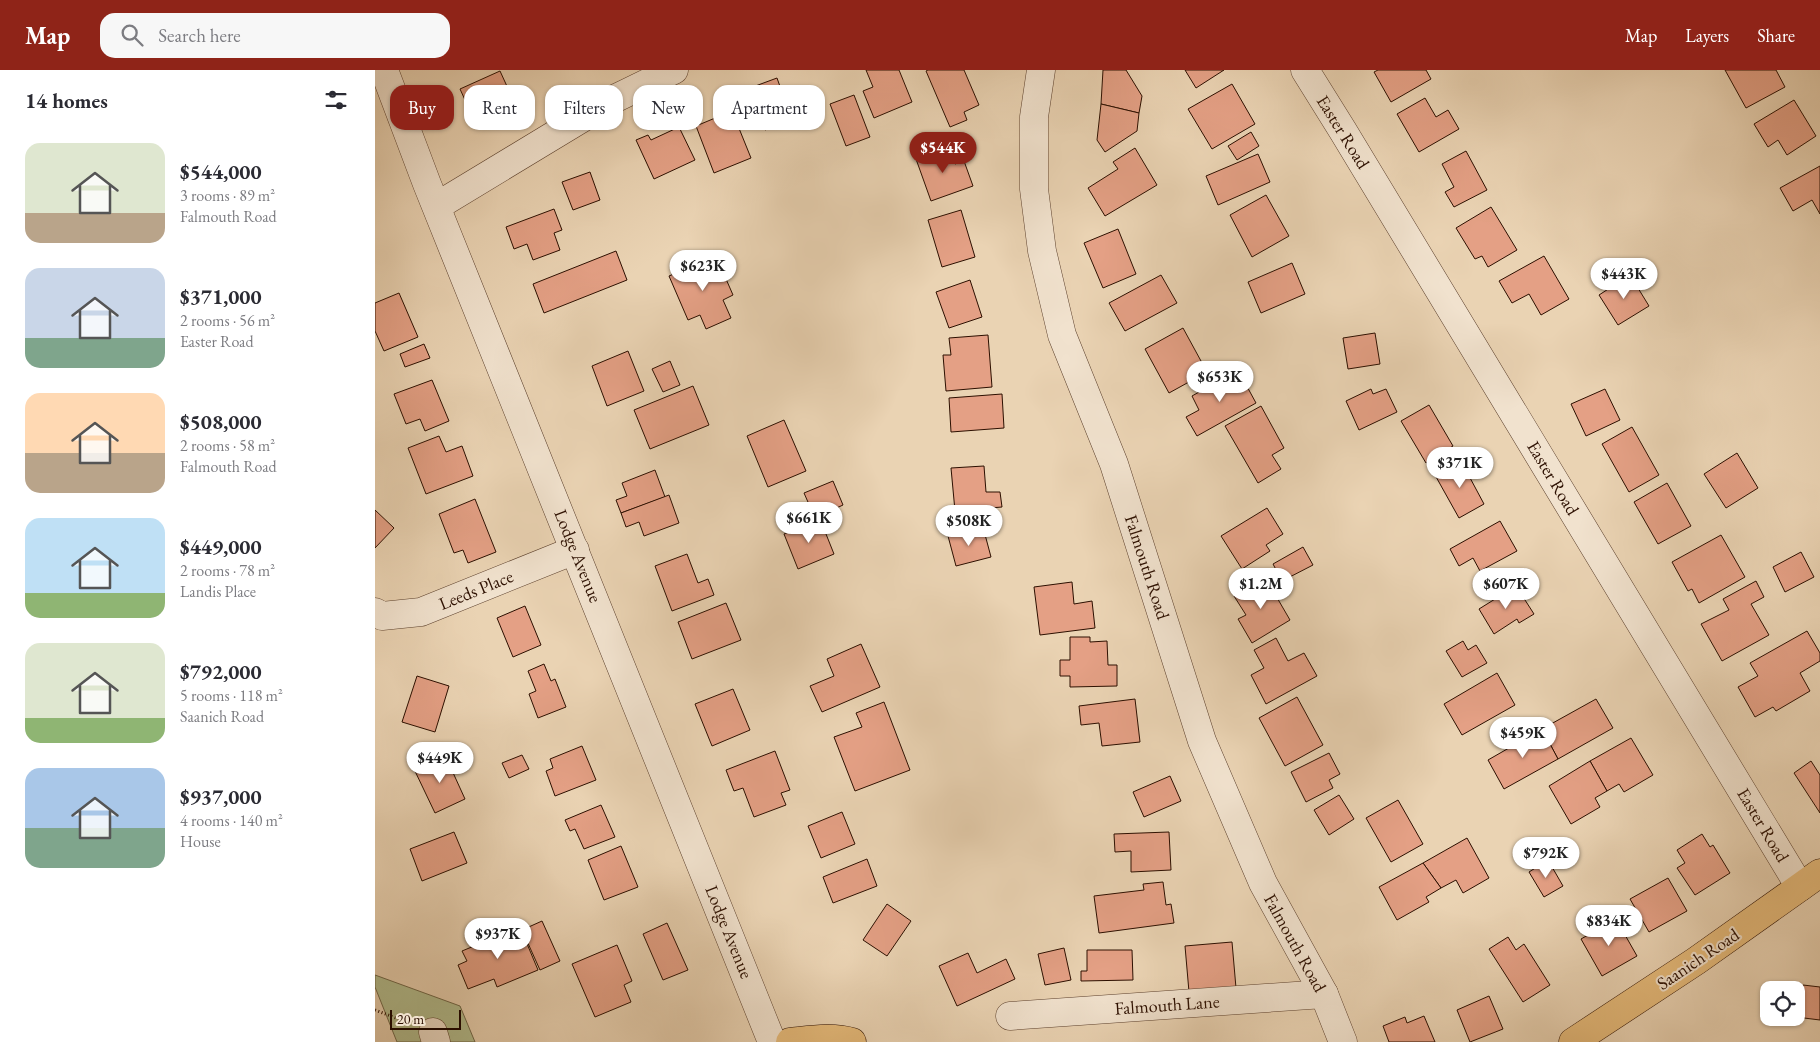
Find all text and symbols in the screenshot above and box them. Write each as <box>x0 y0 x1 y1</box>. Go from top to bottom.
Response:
search box <box>100 13 450 58</box>
text: Map <box>25 20 70 51</box>
icon: search <box>118 21 146 49</box>
text: Search here <box>158 23 241 48</box>
text: Map <box>1625 24 1657 47</box>
text: Layers <box>1685 24 1729 47</box>
text: Share <box>1757 24 1795 47</box>
chip: Buy <box>390 85 454 130</box>
chip: Rent <box>464 85 535 130</box>
chip: Filters <box>545 85 623 130</box>
chip: New <box>633 85 703 130</box>
chip: Apartment <box>713 85 825 130</box>
icon: filters <box>322 86 350 114</box>
text: 14 homes <box>25 87 108 114</box>
street label: Easter Road <box>1312 91 1376 174</box>
pin: $544K <box>908 132 978 174</box>
text: $544K <box>921 137 965 158</box>
text: $544,000 <box>180 158 262 185</box>
icon: home <box>65 163 125 223</box>
text: 3 rooms · 89 m² <box>180 185 275 206</box>
text: Falmouth Road <box>180 206 277 227</box>
pin: $623K <box>668 250 738 292</box>
text: $623K <box>681 255 725 276</box>
pin: $443K <box>1589 258 1659 300</box>
text: $443K <box>1602 263 1646 284</box>
text: $371,000 <box>180 283 262 310</box>
icon: home <box>65 288 125 348</box>
text: 2 rooms · 56 m² <box>180 310 275 331</box>
text: Easter Road <box>180 331 253 352</box>
pin: $653K <box>1185 360 1255 403</box>
text: $653K <box>1198 366 1242 387</box>
text: $508,000 <box>180 408 262 435</box>
icon: home <box>65 413 125 473</box>
text: 2 rooms · 58 m² <box>180 435 275 456</box>
street label: Easter Road <box>1522 436 1585 520</box>
pin: $371K <box>1425 446 1495 489</box>
text: $371K <box>1438 452 1482 473</box>
text: Falmouth Road <box>180 456 277 477</box>
pin: $661K <box>774 502 844 544</box>
pin: $508K <box>934 504 1004 547</box>
street label: Lodge Avenue <box>549 506 608 606</box>
text: $661K <box>787 507 831 528</box>
text: $508K <box>947 510 991 531</box>
street label: Falmouth Road <box>1120 512 1175 623</box>
text: $449,000 <box>180 533 262 560</box>
icon: home <box>65 538 125 598</box>
text: 2 rooms · 78 m² <box>180 560 275 581</box>
street label: Leeds Place <box>435 564 516 615</box>
pin: $1.2M <box>1226 568 1296 610</box>
pin: $607K <box>1471 568 1541 610</box>
text: $1.2M <box>1240 573 1282 594</box>
text: $607K <box>1484 573 1528 594</box>
text: Landis Place <box>180 581 256 602</box>
text: $792,000 <box>180 658 262 685</box>
icon: home <box>65 663 125 723</box>
text: 5 rooms · 118 m² <box>180 685 283 706</box>
text: Saanich Road <box>180 706 264 727</box>
pin: $459K <box>1488 716 1558 759</box>
text: $459K <box>1501 722 1545 743</box>
pin: $449K <box>405 742 475 784</box>
text: $449K <box>418 747 462 768</box>
text: $937,000 <box>180 783 262 810</box>
street label: Easter Road <box>1732 783 1795 867</box>
icon: home <box>65 788 125 848</box>
text: 4 rooms · 140 m² <box>180 810 283 831</box>
text: House <box>180 831 221 852</box>
pin: $792K <box>1511 836 1581 879</box>
text: $792K <box>1524 842 1568 863</box>
street label: Lodge Avenue <box>700 882 759 982</box>
street label: Falmouth Road <box>1259 890 1332 997</box>
pin: $834K <box>1574 904 1644 947</box>
text: $834K <box>1587 910 1631 931</box>
pin: $937K <box>463 918 533 960</box>
street label: Saanich Road <box>1652 922 1744 995</box>
text: $937K <box>476 923 520 944</box>
map controls <box>1760 981 1805 1026</box>
button: locate <box>1760 981 1805 1026</box>
street label: Falmouth Lane <box>1114 989 1220 1020</box>
scale bar <box>390 1007 461 1030</box>
text: 20 m <box>397 1010 424 1028</box>

